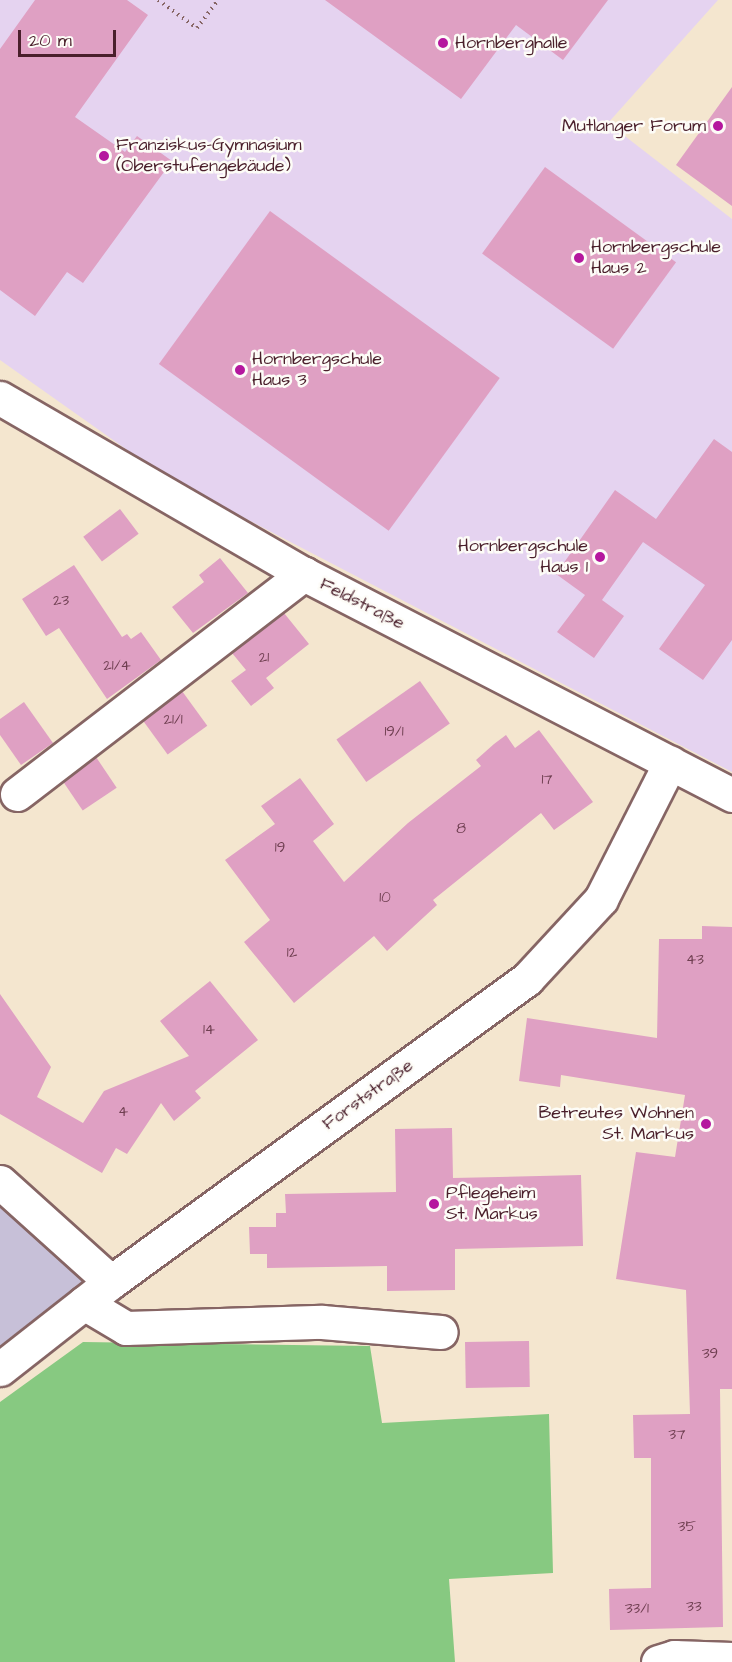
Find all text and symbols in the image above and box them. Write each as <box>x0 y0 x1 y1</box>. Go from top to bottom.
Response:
scale bar <box>21 18 118 56</box>
text: 20 m <box>29 28 72 53</box>
place label: Hornberghalle <box>455 32 567 54</box>
marker: Hornberghalle <box>436 36 450 50</box>
place label: Mutlanger Forum <box>562 115 706 137</box>
marker: Mutlanger Forum <box>711 119 725 133</box>
place label: Franziskus-Gymnasium (Oberstufengebäude) <box>116 135 301 178</box>
marker: Franziskus-Gymnasium (Oberstufengebäude) <box>97 149 111 163</box>
place label: Hornbergschule Haus 2 <box>591 237 721 280</box>
marker: Hornbergschule Haus 2 <box>572 251 586 265</box>
place label: Hornbergschule Haus 3 <box>252 349 382 392</box>
marker: Hornbergschule Haus 3 <box>233 363 247 377</box>
place label: Hornbergschule Haus 1 <box>458 536 588 578</box>
marker: Hornbergschule Haus 1 <box>593 550 607 564</box>
street label: Feldstraße <box>316 573 408 635</box>
house number: 23 <box>53 592 69 610</box>
house number: 21 <box>259 649 269 667</box>
house number: 21/4 <box>103 657 131 675</box>
house number: 21/1 <box>163 711 183 729</box>
house number: 19/1 <box>384 723 404 741</box>
house number: 17 <box>541 771 553 789</box>
house number: 8 <box>456 820 466 838</box>
house number: 19 <box>275 839 285 857</box>
house number: 10 <box>379 889 391 907</box>
house number: 12 <box>287 944 297 962</box>
house number: 43 <box>686 951 704 969</box>
house number: 14 <box>203 1021 215 1039</box>
street label: Forststraße <box>318 1055 418 1135</box>
house number: 4 <box>118 1103 128 1121</box>
place label: Betreutes Wohnen St. Markus <box>538 1103 694 1146</box>
marker: Betreutes Wohnen St. Markus <box>699 1117 713 1131</box>
place label: Pflegeheim St. Markus <box>446 1183 538 1226</box>
marker: Pflegeheim St. Markus <box>427 1197 441 1211</box>
house number: 39 <box>702 1345 718 1363</box>
house number: 37 <box>669 1426 685 1444</box>
house number: 35 <box>678 1518 696 1536</box>
house number: 33 <box>686 1598 702 1616</box>
house number: 33/1 <box>625 1600 649 1618</box>

